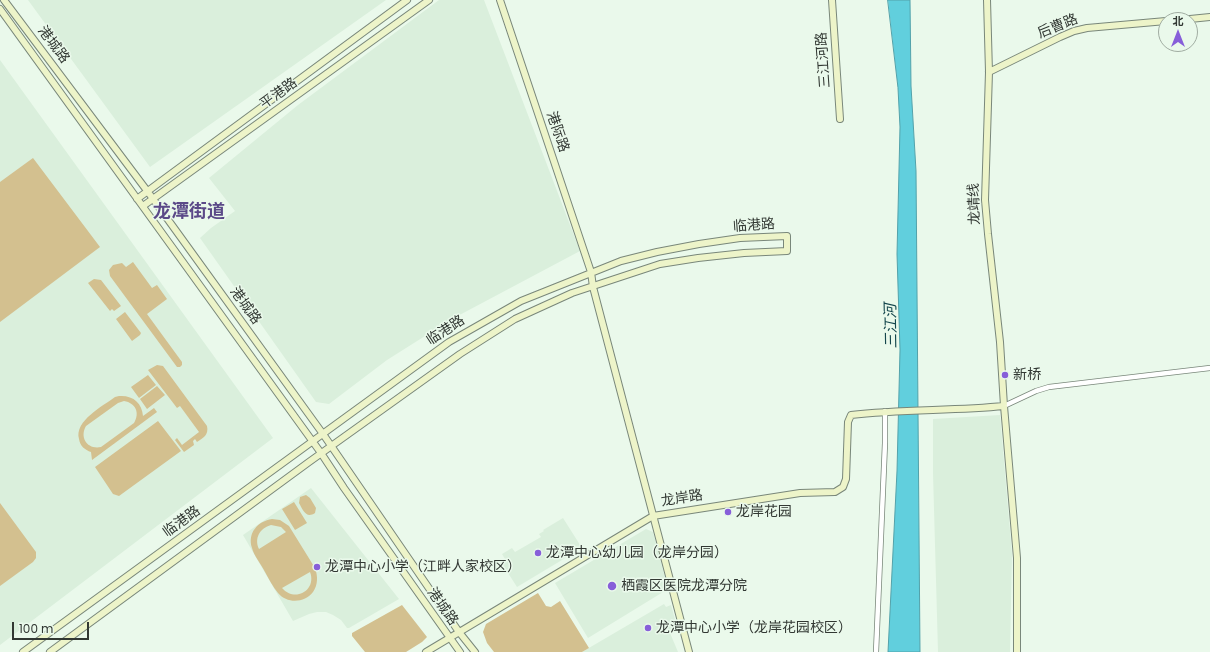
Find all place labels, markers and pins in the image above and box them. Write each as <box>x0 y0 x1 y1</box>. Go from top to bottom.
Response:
place label: 新桥 <box>1013 367 1041 383</box>
marker: 新桥 <box>1000 370 1010 380</box>
place label: 龙岸花园 <box>736 504 792 520</box>
marker: 龙岸花园 <box>723 507 733 517</box>
place label: 龙潭中心幼儿园（龙岸分园） <box>546 545 728 561</box>
marker: 龙潭中心幼儿园（龙岸分园） <box>533 548 543 558</box>
place label: 龙潭中心小学（江畔人家校区） <box>325 559 521 575</box>
marker: 龙潭中心小学（江畔人家校区） <box>312 562 322 572</box>
place label: 栖霞区医院龙潭分院 <box>621 578 747 594</box>
marker: 栖霞区医院龙潭分院 <box>606 580 618 592</box>
place label: 龙潭中心小学（龙岸花园校区） <box>656 620 852 636</box>
marker: 龙潭中心小学（龙岸花园校区） <box>643 623 653 633</box>

